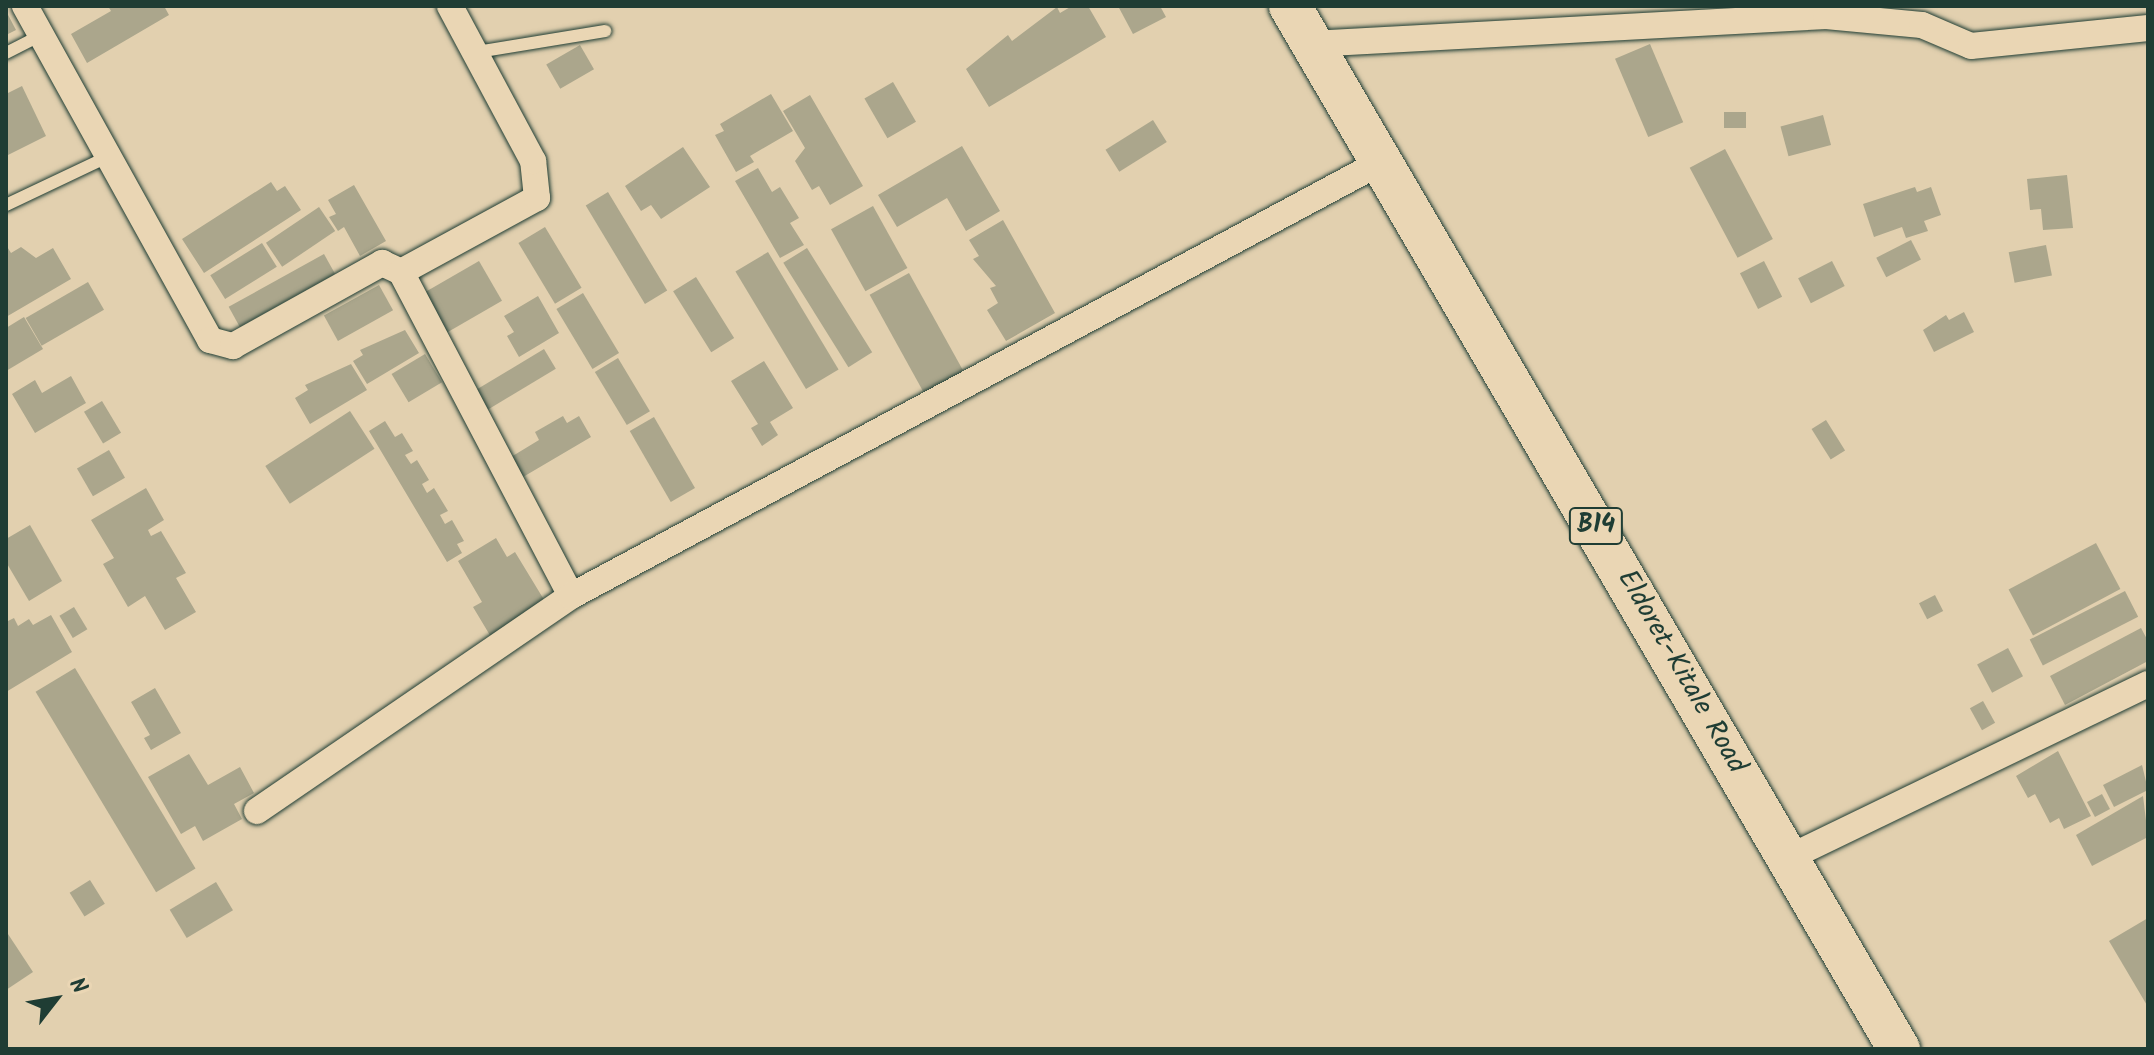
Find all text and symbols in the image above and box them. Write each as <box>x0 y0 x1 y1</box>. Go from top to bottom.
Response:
road number: B14 <box>1568 504 1624 548</box>
street label: Eldoret-Kitale Road <box>1609 564 1753 780</box>
north arrow <box>16 959 96 1039</box>
text: N <box>58 971 96 1001</box>

